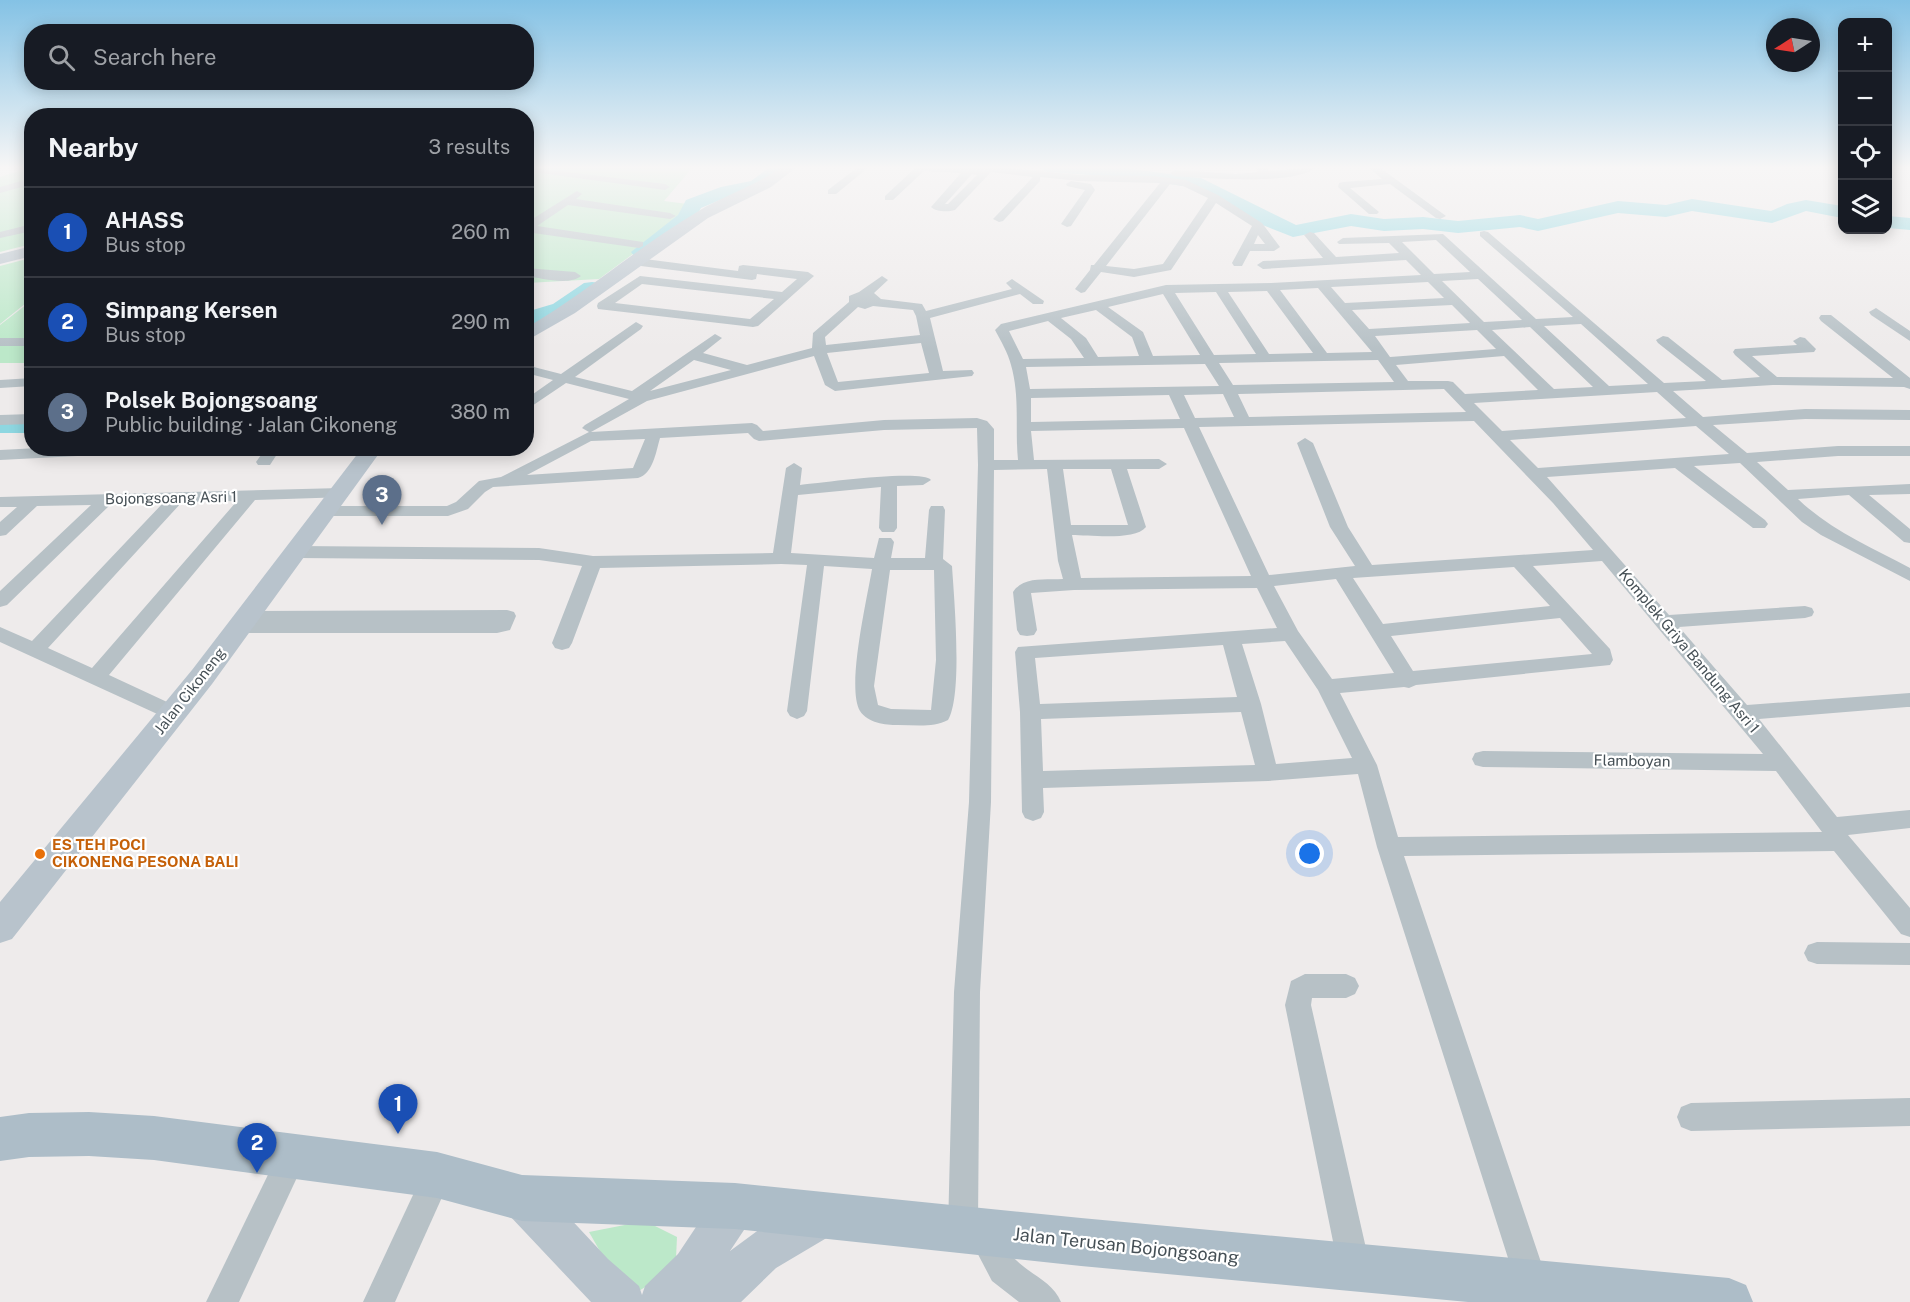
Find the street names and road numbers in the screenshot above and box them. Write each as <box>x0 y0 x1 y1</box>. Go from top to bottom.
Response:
street label: Bojongsoang Asri 1 <box>105 488 237 507</box>
street label: Komplek Griya Bandung Asri 1 <box>1616 565 1763 736</box>
street label: Jalan Cikoneng <box>151 644 229 737</box>
street label: Flamboyan <box>1593 751 1671 770</box>
street label: Jalan Terusan Bojongsoang <box>1012 1223 1240 1268</box>

